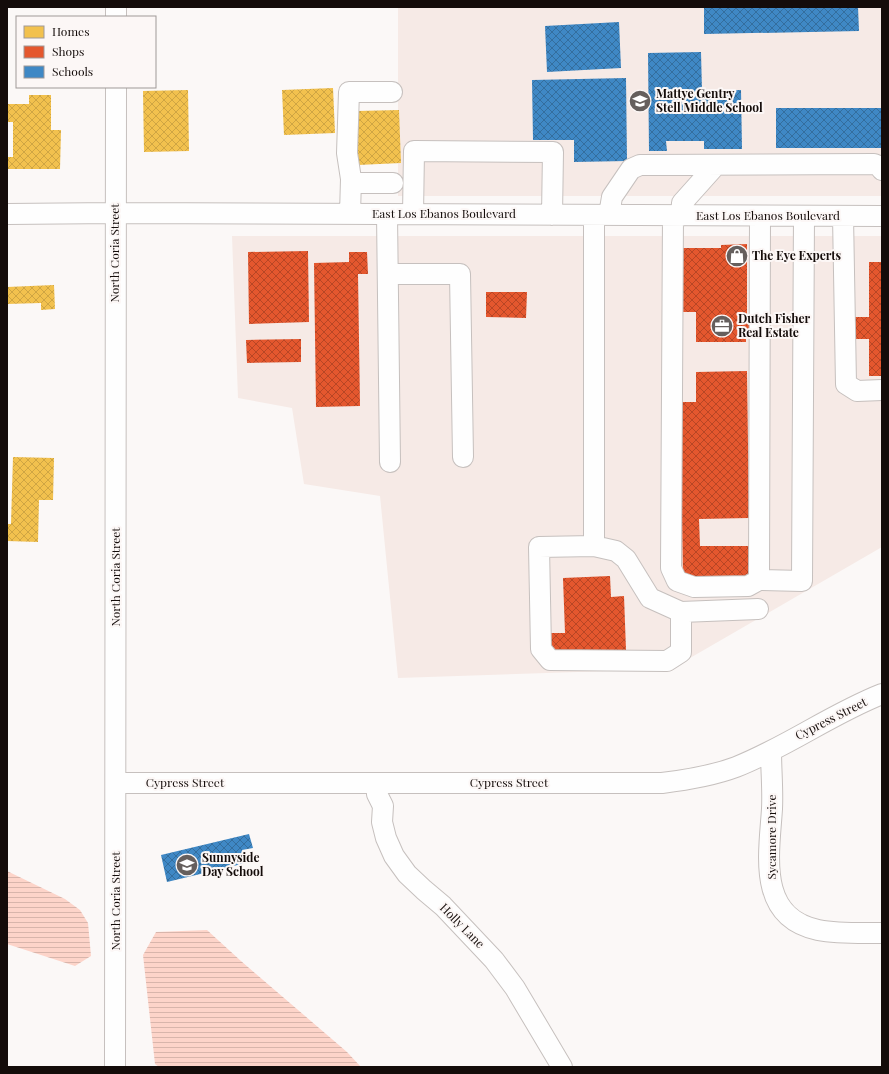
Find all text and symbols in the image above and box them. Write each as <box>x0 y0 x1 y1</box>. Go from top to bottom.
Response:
legend <box>16 16 156 88</box>
text: Homes <box>52 23 90 39</box>
text: Shops <box>52 43 84 59</box>
text: Schools <box>52 63 93 79</box>
place label: Mattye Gentry Stell Middle School <box>656 85 763 115</box>
school or university icon: Mattye Gentry Stell Middle School <box>627 88 653 114</box>
street label: North Coria Street <box>106 203 122 303</box>
street label: East Los Ebanos Boulevard <box>372 205 516 221</box>
street label: East Los Ebanos Boulevard <box>696 207 840 223</box>
shop icon: The Eye Experts <box>724 243 750 269</box>
place label: The Eye Experts <box>752 247 842 263</box>
place label: Dutch Fisher Real Estate <box>738 310 811 340</box>
office icon: Dutch Fisher Real Estate <box>709 313 735 339</box>
street label: North Coria Street <box>107 527 123 627</box>
street label: Cypress Street <box>792 693 870 743</box>
street label: Cypress Street <box>146 774 225 790</box>
street label: Cypress Street <box>470 774 549 790</box>
street label: Sycamore Drive <box>763 795 779 880</box>
place label: Sunnyside Day School <box>202 849 264 879</box>
street label: North Coria Street <box>107 851 123 951</box>
school or university icon: Sunnyside Day School <box>174 852 200 878</box>
street label: Holly Lane <box>437 899 489 951</box>

